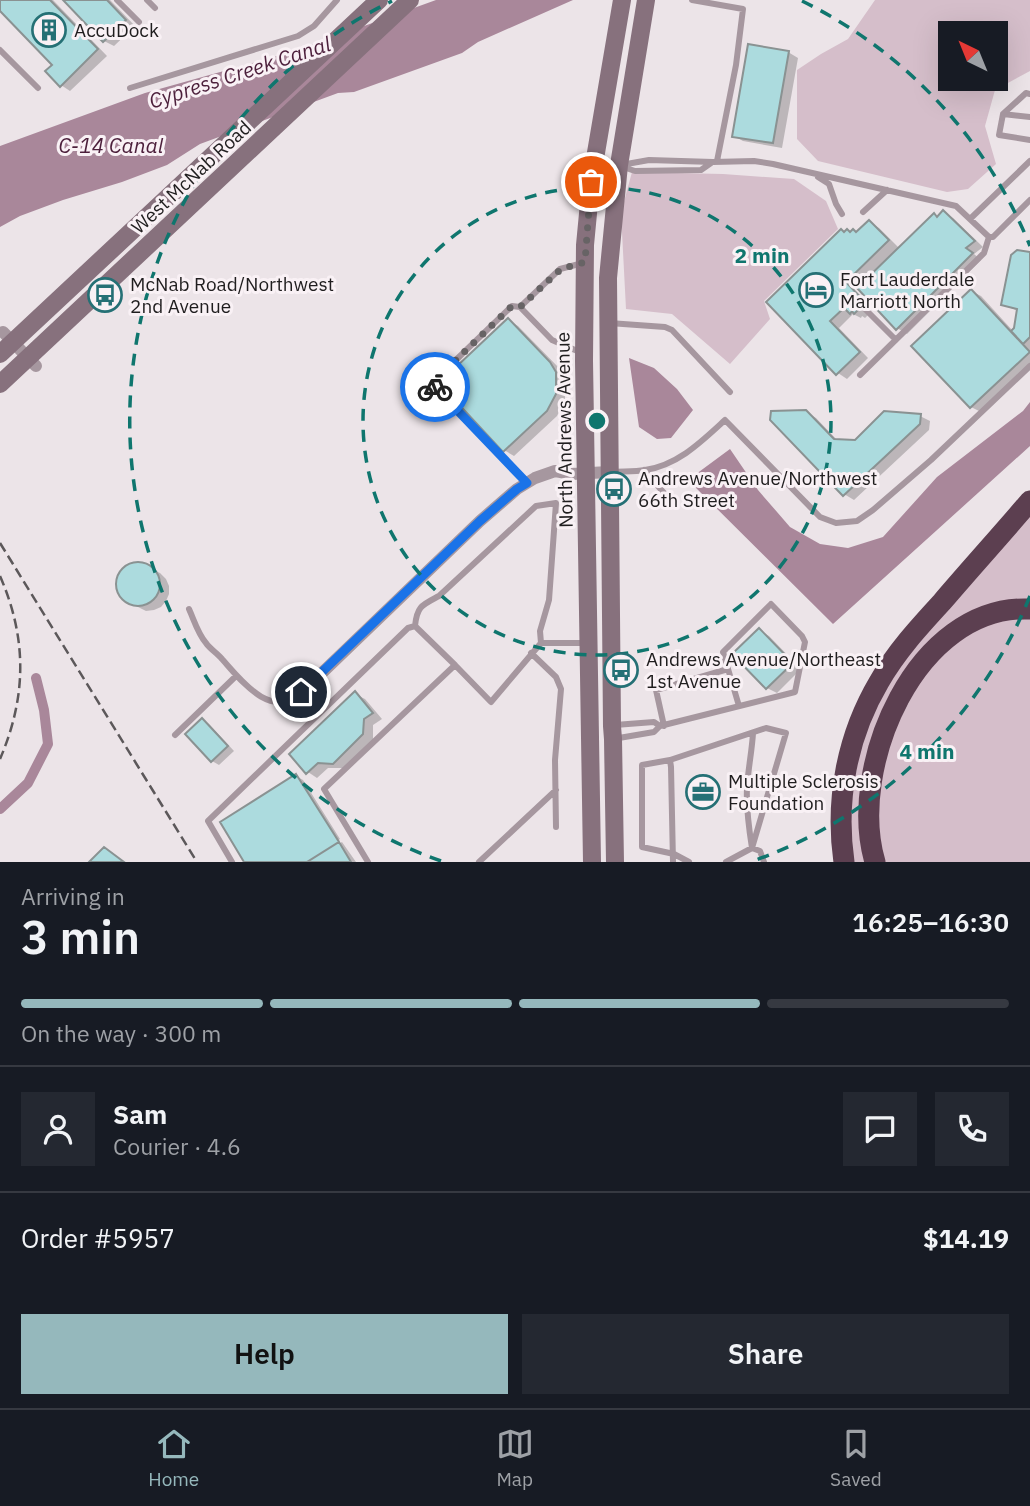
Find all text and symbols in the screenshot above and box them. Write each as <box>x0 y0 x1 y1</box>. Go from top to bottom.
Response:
building icon: AccuDock <box>30 11 68 49</box>
place label: AccuDock <box>74 18 159 42</box>
north arrow <box>938 21 1008 91</box>
map controls <box>938 21 1008 91</box>
water label: Cypress Creek Canal <box>145 29 335 115</box>
street label: West McNab Road <box>126 115 256 239</box>
water label: C-14 Canal <box>59 131 164 159</box>
pin <box>561 152 621 212</box>
icon: bag <box>572 163 610 201</box>
text: 2 min <box>735 241 789 269</box>
place label: Fort Lauderdale Marriott North <box>840 267 975 313</box>
hotel icon: Fort Lauderdale Marriott North <box>797 271 835 309</box>
place label: McNab Road/Northwest 2nd Avenue <box>130 272 334 318</box>
bus stop icon: McNab Road/Northwest 2nd Avenue <box>86 276 124 314</box>
street label: North Andrews Avenue <box>550 332 578 528</box>
courier <box>400 352 470 422</box>
icon: bike <box>416 368 454 406</box>
centre of rings <box>585 409 609 433</box>
place label: Andrews Avenue/Northwest 66th Street <box>638 466 877 512</box>
bus stop icon: Andrews Avenue/Northwest 66th Street <box>595 470 633 508</box>
place label: Andrews Avenue/Northeast 1st Avenue <box>646 647 881 693</box>
bus stop icon: Andrews Avenue/Northeast 1st Avenue <box>602 651 640 689</box>
pin <box>271 662 331 722</box>
icon: home <box>282 673 320 711</box>
text: 4 min <box>900 737 954 765</box>
place label: Multiple Sclerosis Foundation <box>728 769 879 815</box>
office icon: Multiple Sclerosis Foundation <box>684 773 722 811</box>
text: Arriving in <box>21 881 125 911</box>
text: 16:25–16:30 <box>852 905 1009 939</box>
text: 3 min <box>21 907 140 967</box>
text: On the way · 300 m <box>21 1018 221 1048</box>
button: person <box>21 1092 95 1166</box>
button: chat <box>843 1092 917 1166</box>
button: phone <box>935 1092 1009 1166</box>
text: Sam <box>113 1097 167 1131</box>
text: Courier · 4.6 <box>113 1131 241 1161</box>
text: Order #5957 <box>21 1221 175 1255</box>
text: $14.19 <box>923 1221 1009 1255</box>
button: Help <box>21 1314 508 1394</box>
button: Share <box>522 1314 1009 1394</box>
tab: Home <box>148 1425 199 1491</box>
tab: Map <box>496 1425 534 1491</box>
tab: Saved <box>830 1425 882 1491</box>

